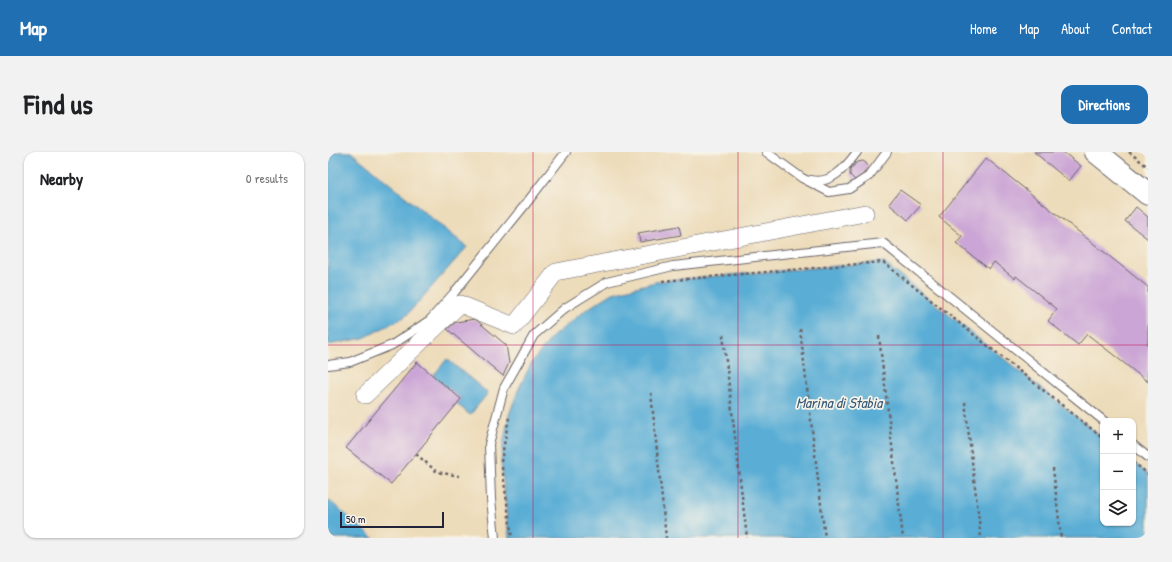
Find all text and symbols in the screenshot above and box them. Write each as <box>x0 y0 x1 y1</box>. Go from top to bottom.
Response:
text: Map <box>20 15 47 41</box>
text: Home <box>970 19 997 38</box>
text: Map <box>1019 19 1039 38</box>
text: About <box>1061 19 1090 38</box>
text: Contact <box>1112 19 1152 38</box>
text: Find us <box>24 85 93 123</box>
button: Directions <box>1061 85 1148 124</box>
text: Nearby <box>40 167 83 190</box>
text: 0 results <box>246 169 288 187</box>
water label: Marina di Stabia <box>796 392 884 413</box>
map controls <box>1100 418 1136 526</box>
button: + <box>1100 418 1136 454</box>
button: − <box>1100 454 1136 490</box>
button: layers <box>1100 490 1136 526</box>
scale bar <box>340 510 444 529</box>
text: 50 m <box>346 512 366 526</box>

